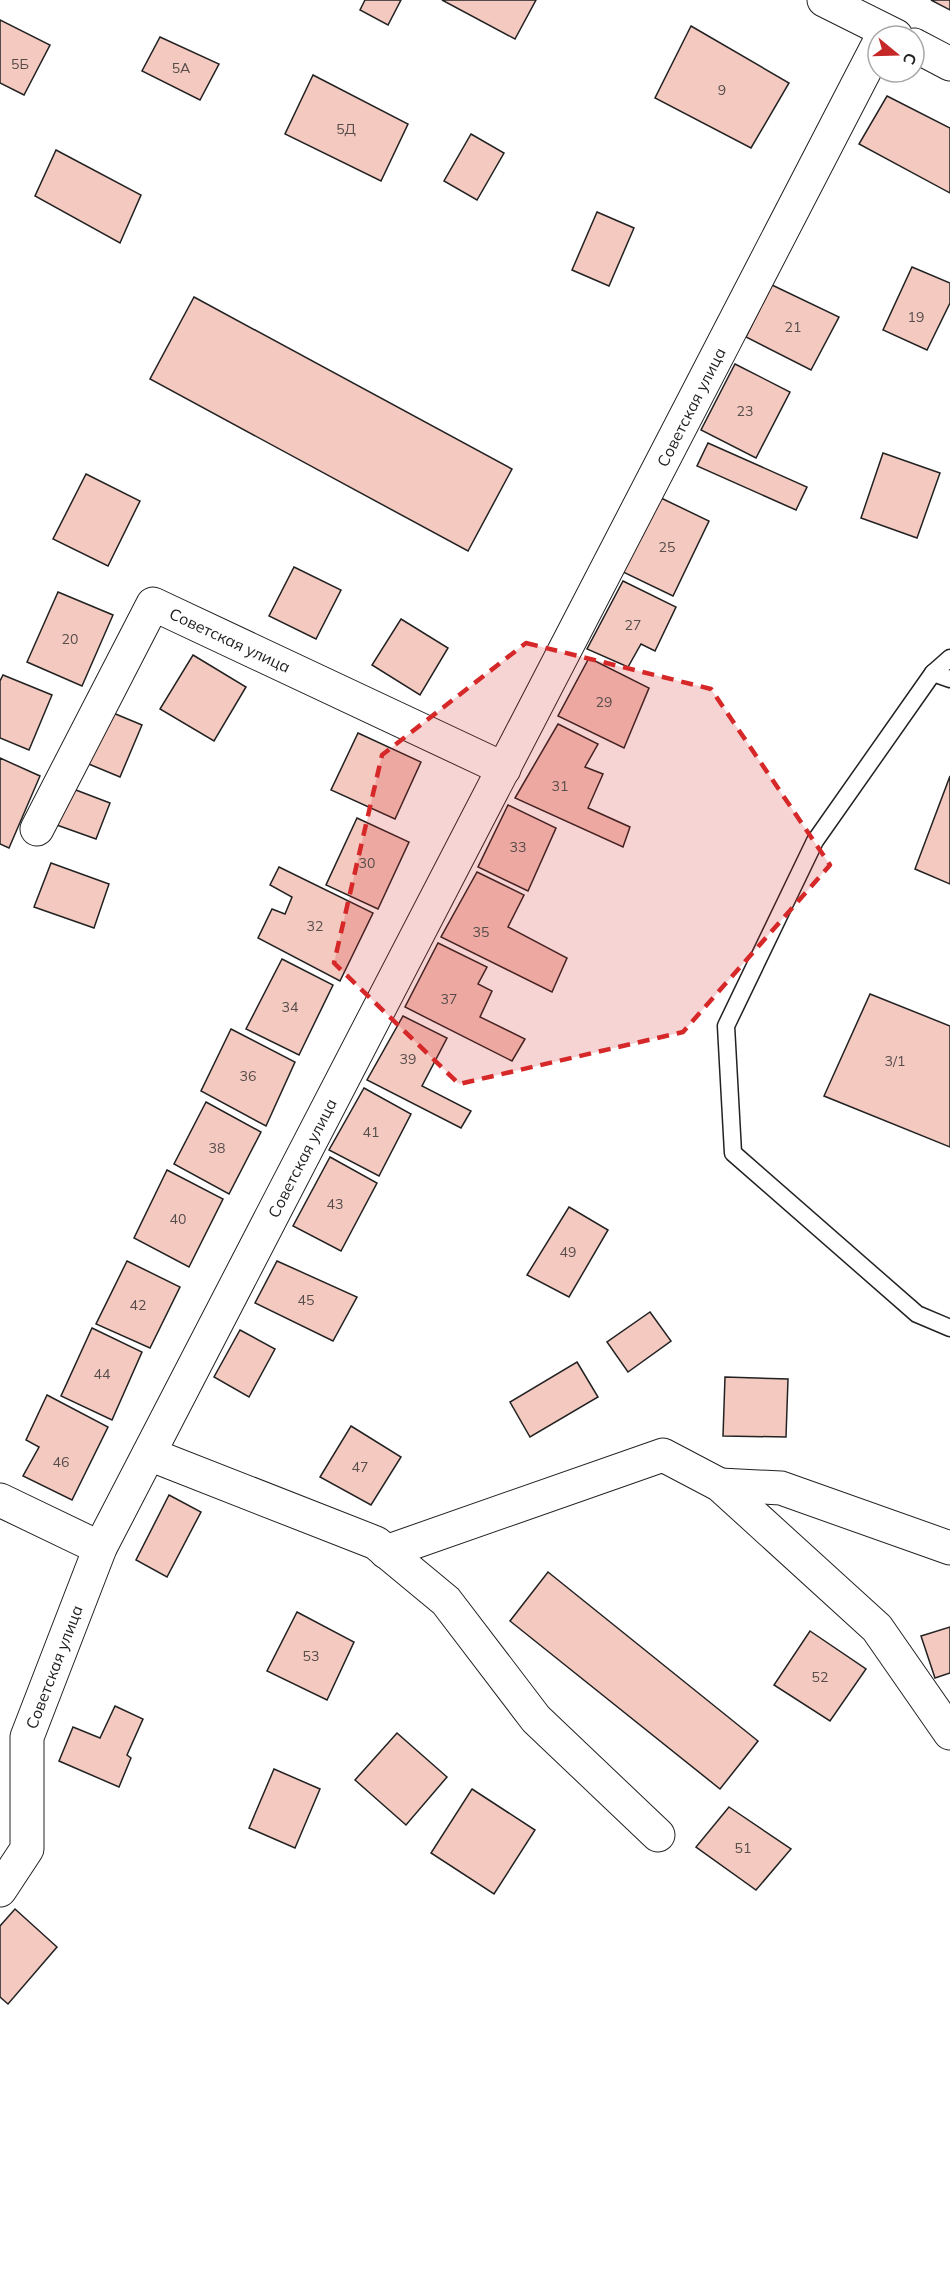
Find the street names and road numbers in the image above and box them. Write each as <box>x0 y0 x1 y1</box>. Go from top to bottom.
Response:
street label: Советская улица <box>652 344 730 470</box>
street label: Советская улица <box>166 603 294 677</box>
street label: Советская улица <box>263 1095 341 1221</box>
street label: Советская улица <box>21 1602 87 1732</box>

